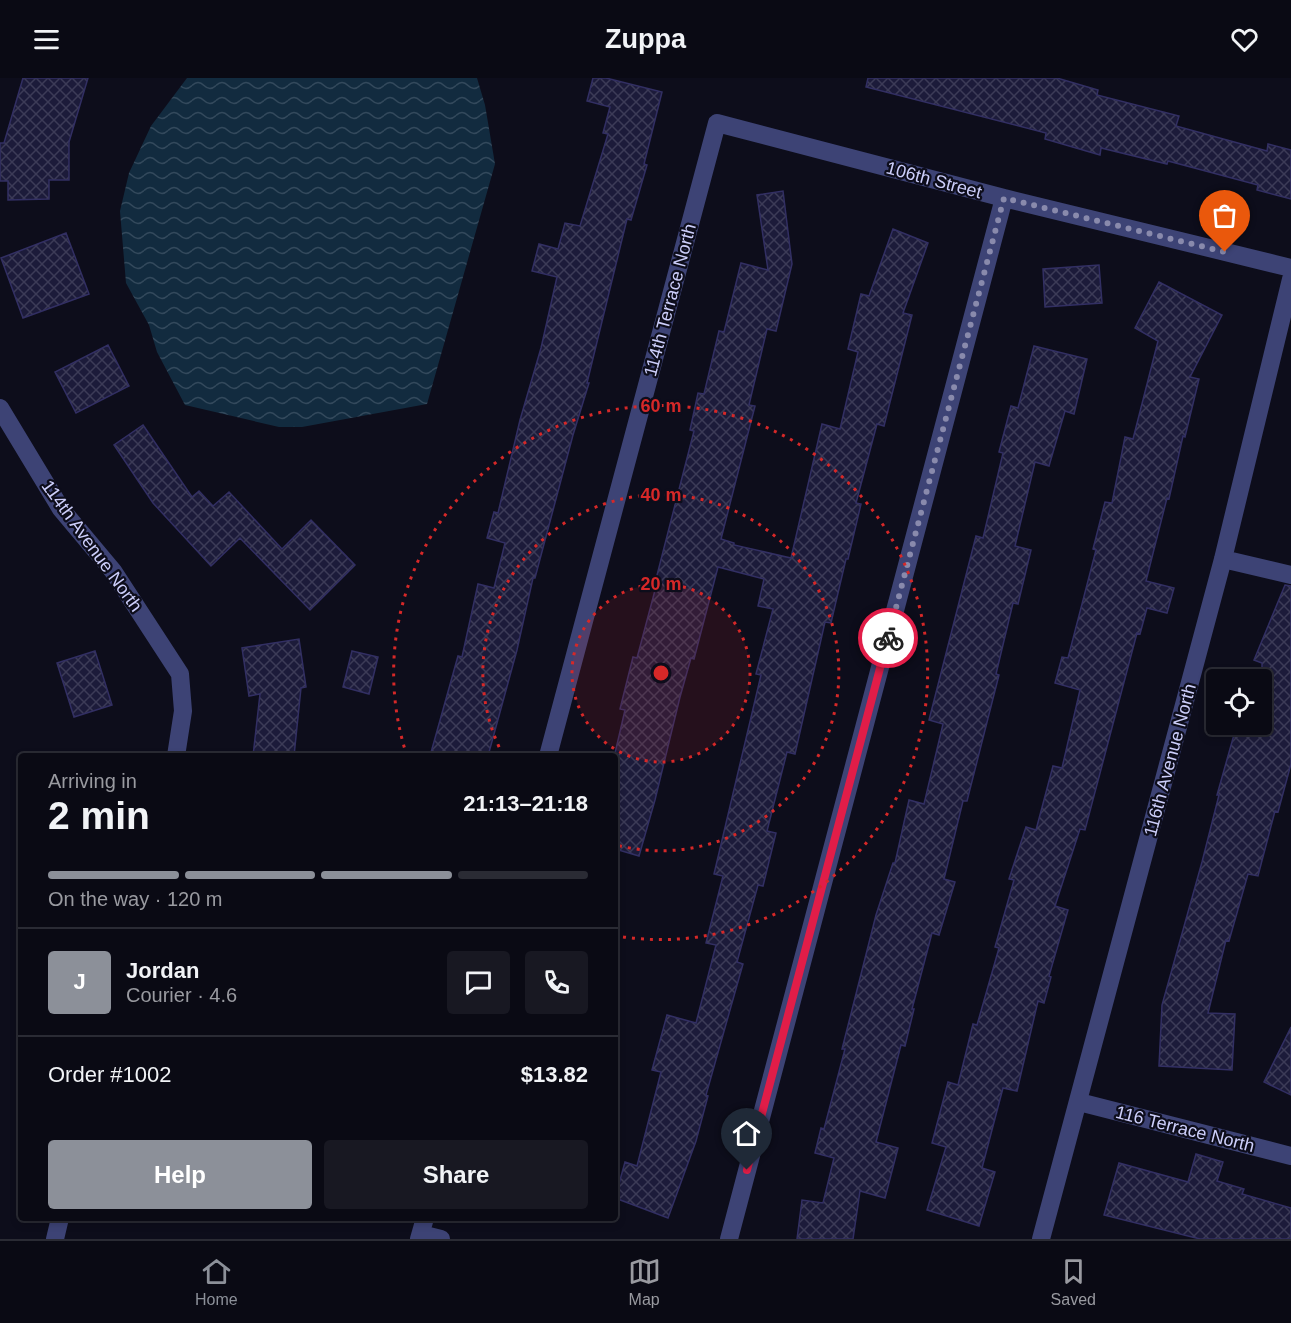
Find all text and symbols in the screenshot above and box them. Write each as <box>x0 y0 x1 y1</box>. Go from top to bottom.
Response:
icon: menu <box>30 23 63 56</box>
icon: heart <box>1228 23 1261 56</box>
text: Zuppa <box>605 24 686 54</box>
street label: 106th Street <box>884 158 984 202</box>
pin <box>1199 190 1250 252</box>
icon: bag <box>1208 199 1241 232</box>
street label: 114th Terrace North <box>640 221 700 379</box>
text: 60 m <box>640 396 682 416</box>
street label: 114th Avenue North <box>38 476 146 616</box>
text: 40 m <box>640 485 682 505</box>
text: 20 m <box>640 574 682 594</box>
courier <box>858 608 918 668</box>
icon: bike <box>872 622 905 655</box>
centre of rings <box>651 663 671 683</box>
map controls <box>1206 669 1272 735</box>
button: locate <box>1206 669 1272 735</box>
street label: 116th Avenue North <box>1140 681 1200 839</box>
text: Arriving in <box>48 770 137 792</box>
text: 21:13–21:18 <box>463 791 588 816</box>
text: 2 min <box>48 794 150 837</box>
text: On the way · 120 m <box>48 888 223 910</box>
button: chat <box>447 951 510 1014</box>
button: phone <box>525 951 588 1014</box>
text: Jordan <box>126 958 199 983</box>
text: J <box>73 969 86 994</box>
text: Courier · 4.6 <box>126 984 237 1006</box>
text: Order #1002 <box>48 1062 172 1087</box>
text: $13.82 <box>521 1062 588 1087</box>
street label: 116 Terrace North <box>1113 1102 1257 1156</box>
pin <box>721 1108 772 1170</box>
icon: home <box>730 1117 763 1150</box>
button: Help <box>48 1140 312 1209</box>
button: Share <box>324 1140 588 1209</box>
tab: Home <box>195 1255 238 1309</box>
tab: Map <box>628 1255 661 1309</box>
tab: Saved <box>1051 1255 1096 1309</box>

